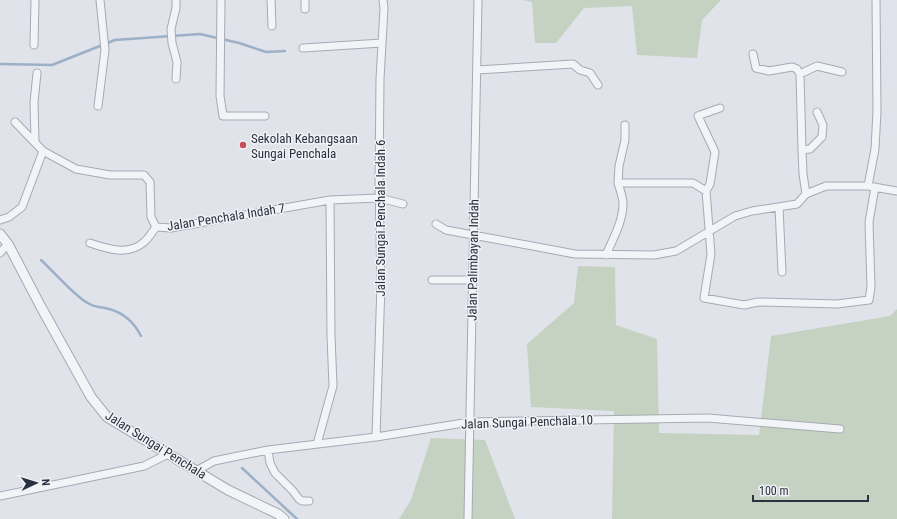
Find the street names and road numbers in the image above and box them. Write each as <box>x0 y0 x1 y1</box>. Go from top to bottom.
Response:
street label: Jalan Sungai Penchala Indah 6 <box>373 139 388 297</box>
street label: Jalan Palimbayan Indah <box>464 199 482 321</box>
street label: Jalan Penchala Indah 7 <box>166 200 286 234</box>
street label: Jalan Sungai Penchala <box>103 408 209 482</box>
street label: Jalan Sungai Penchala 10 <box>461 412 593 432</box>

